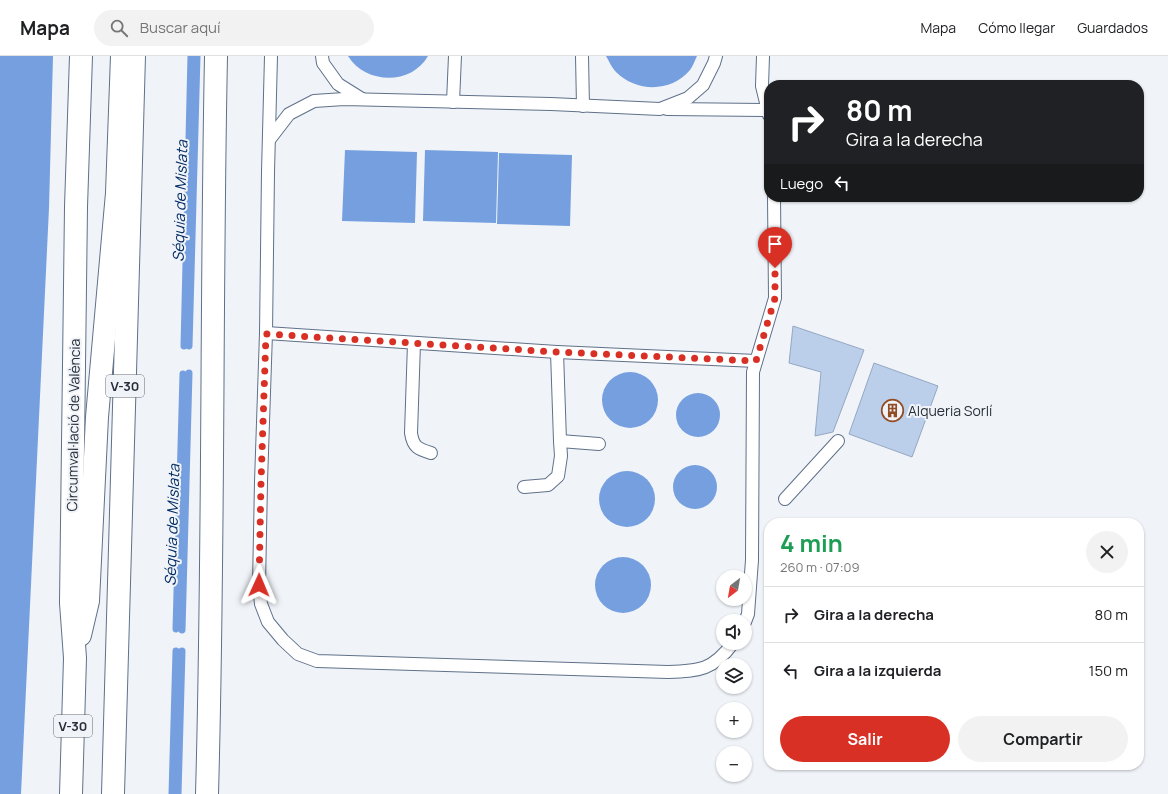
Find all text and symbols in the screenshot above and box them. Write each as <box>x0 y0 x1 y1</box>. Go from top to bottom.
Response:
search box <box>94 10 374 46</box>
text: Mapa <box>20 15 70 41</box>
icon: search <box>108 17 130 39</box>
text: Buscar aquí <box>140 17 220 38</box>
text: Mapa <box>921 18 956 37</box>
text: Cómo llegar <box>978 18 1055 37</box>
text: Guardados <box>1077 18 1148 37</box>
text: 80 m <box>846 91 912 129</box>
icon: right <box>780 96 832 148</box>
text: Gira a la derecha <box>846 127 983 151</box>
water label: Séquia de Mislata <box>167 139 193 262</box>
icon: left <box>831 172 853 194</box>
text: Luego <box>780 173 823 194</box>
pin <box>758 227 792 268</box>
icon: arrive <box>764 233 786 255</box>
street label: Circumval·lació de València <box>62 338 84 512</box>
road number: V-30 <box>106 375 144 397</box>
building icon: Alqueria Sorlí <box>880 397 906 423</box>
place label: Alqueria Sorlí <box>908 401 992 420</box>
water label: Séquia de Mislata <box>159 463 185 586</box>
text: 4 min <box>780 526 843 559</box>
button: close <box>1086 531 1128 573</box>
text: 260 m · 07:09 <box>780 558 860 576</box>
position arrow <box>238 564 280 606</box>
north arrow <box>716 570 752 606</box>
map controls <box>716 570 752 782</box>
icon: right <box>780 604 802 626</box>
text: Gira a la derecha <box>814 604 934 625</box>
text: 80 m <box>1094 604 1128 625</box>
button: sound <box>716 614 752 650</box>
button: layers <box>716 658 752 694</box>
icon: left <box>780 660 802 682</box>
text: Gira a la izquierda <box>814 660 941 681</box>
text: 150 m <box>1089 660 1128 681</box>
button: + <box>716 702 752 738</box>
road number: V-30 <box>54 715 92 737</box>
button: Salir <box>780 716 950 762</box>
button: Compartir <box>958 716 1128 762</box>
button: − <box>716 746 752 782</box>

